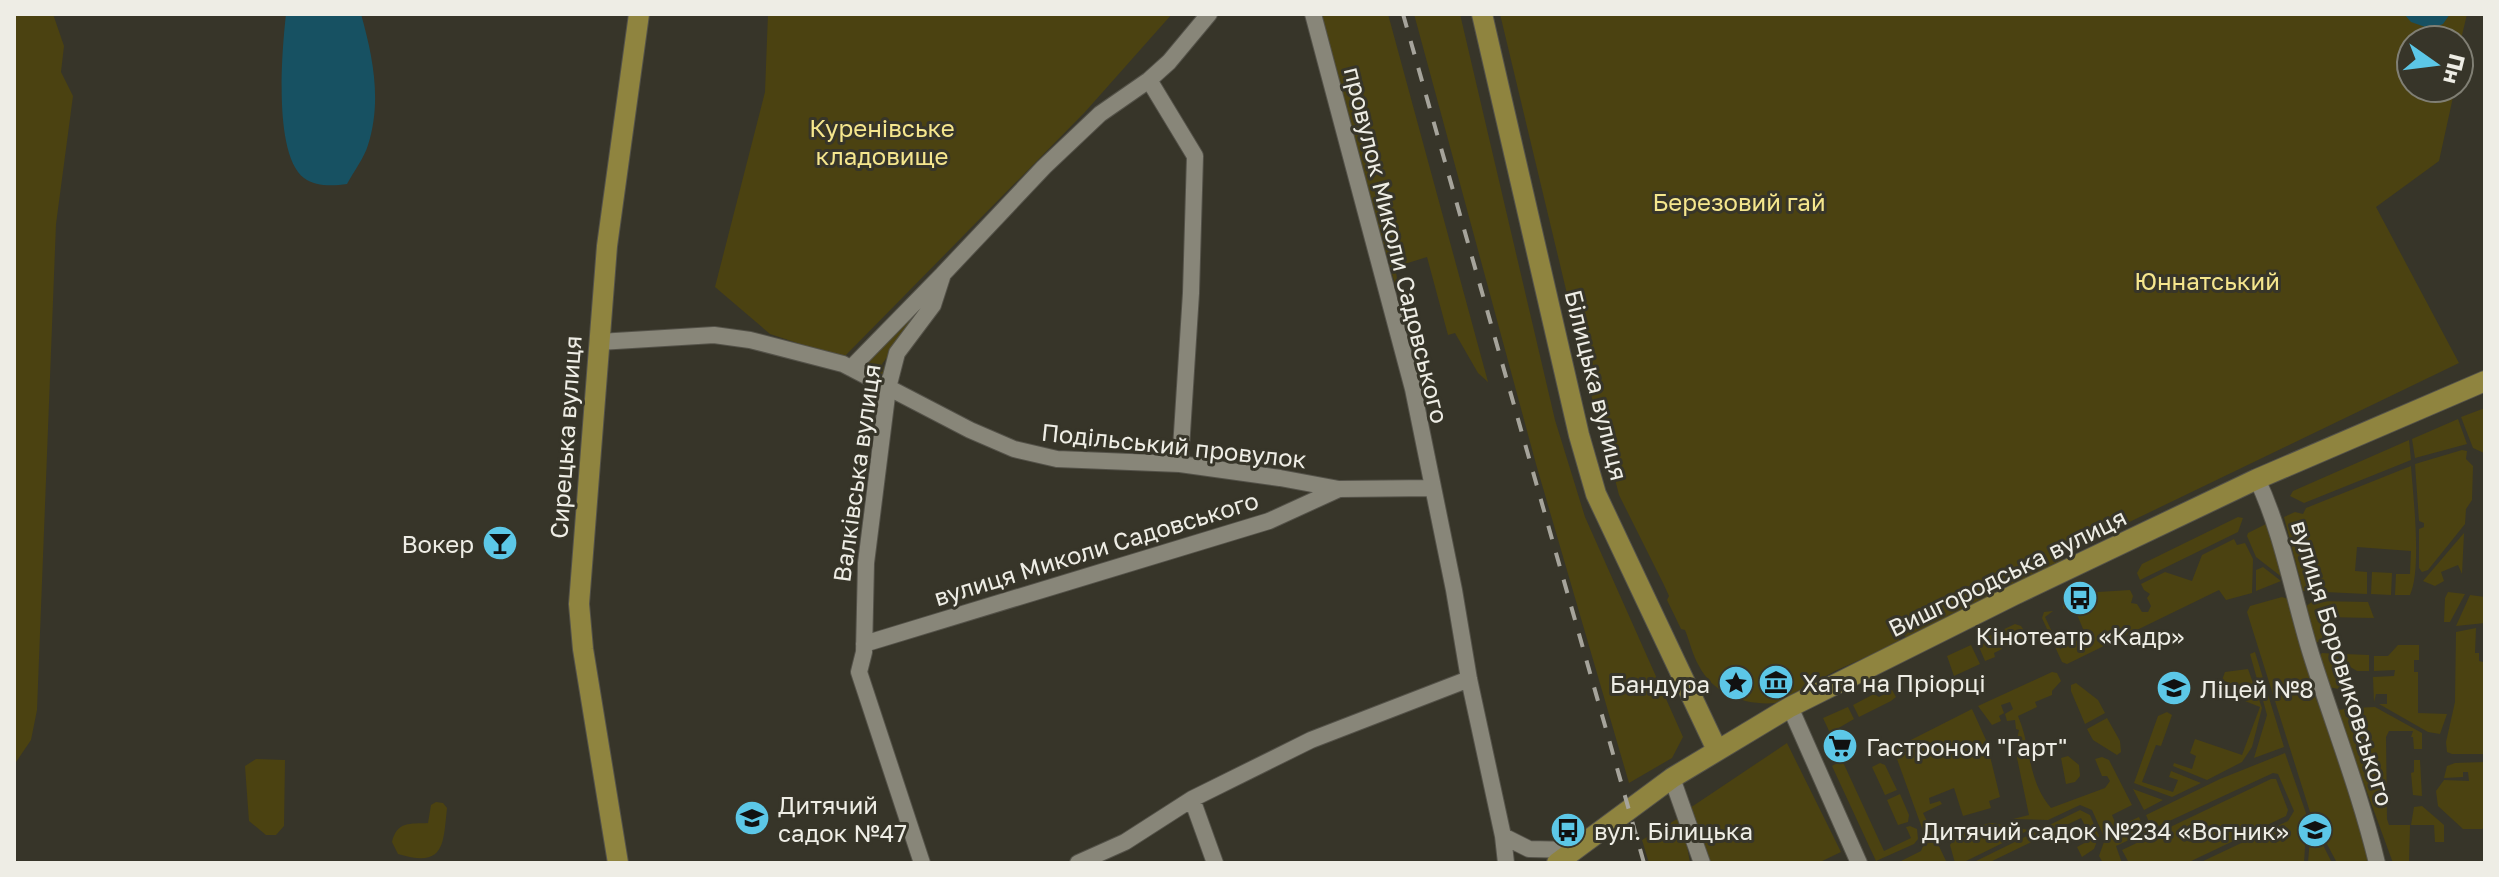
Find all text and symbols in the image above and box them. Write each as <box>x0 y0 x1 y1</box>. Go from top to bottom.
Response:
north arrow <box>2395 24 2475 104</box>
text: Пн <box>2438 51 2472 87</box>
street label: провулок Миколи Садовського <box>1339 64 1455 426</box>
park label: Куренівське кладовище <box>809 113 955 170</box>
park label: Березовий гай <box>1652 187 1826 216</box>
park label: Юннатський <box>2134 266 2280 295</box>
street label: Білицька вулиця <box>1559 287 1635 483</box>
street label: Сирецька вулиця <box>543 334 587 540</box>
street label: Валківська вулиця <box>826 362 886 584</box>
street label: Подільський провулок <box>1040 417 1308 473</box>
street label: вулиця Миколи Садовського <box>930 485 1262 611</box>
street label: Вишгородська вулиця <box>1883 502 2131 642</box>
street label: вулиця Боровиковського <box>2286 517 2400 809</box>
bar icon: Вокер <box>481 524 519 562</box>
place label: Вокер <box>402 529 474 558</box>
bus stop icon: Кінотеатр «Кадр» <box>2061 579 2099 617</box>
place label: Кінотеатр «Кадр» <box>1975 621 2185 650</box>
museum icon: Хата на Пріорці <box>1757 663 1795 701</box>
place icon: Бандура <box>1717 664 1755 702</box>
place label: Хата на Пріорці <box>1802 668 1986 697</box>
place label: Бандура <box>1610 669 1710 698</box>
school or university icon: Ліцей №8 <box>2155 669 2193 707</box>
place label: Ліцей №8 <box>2200 674 2314 703</box>
supermarket icon: Гастроном "Гарт" <box>1821 727 1859 765</box>
place label: Гастроном "Гарт" <box>1866 732 2067 761</box>
place label: Дитячий садок №47 <box>778 790 907 847</box>
school or university icon: Дитячий садок №47 <box>733 799 771 837</box>
bus stop icon: вул. Білицька <box>1549 811 1587 849</box>
school or university icon: Дитячий садок №234 «Вогник» <box>2296 811 2334 849</box>
place label: вул. Білицька <box>1594 816 1753 845</box>
place label: Дитячий садок №234 «Вогник» <box>1922 816 2289 845</box>

